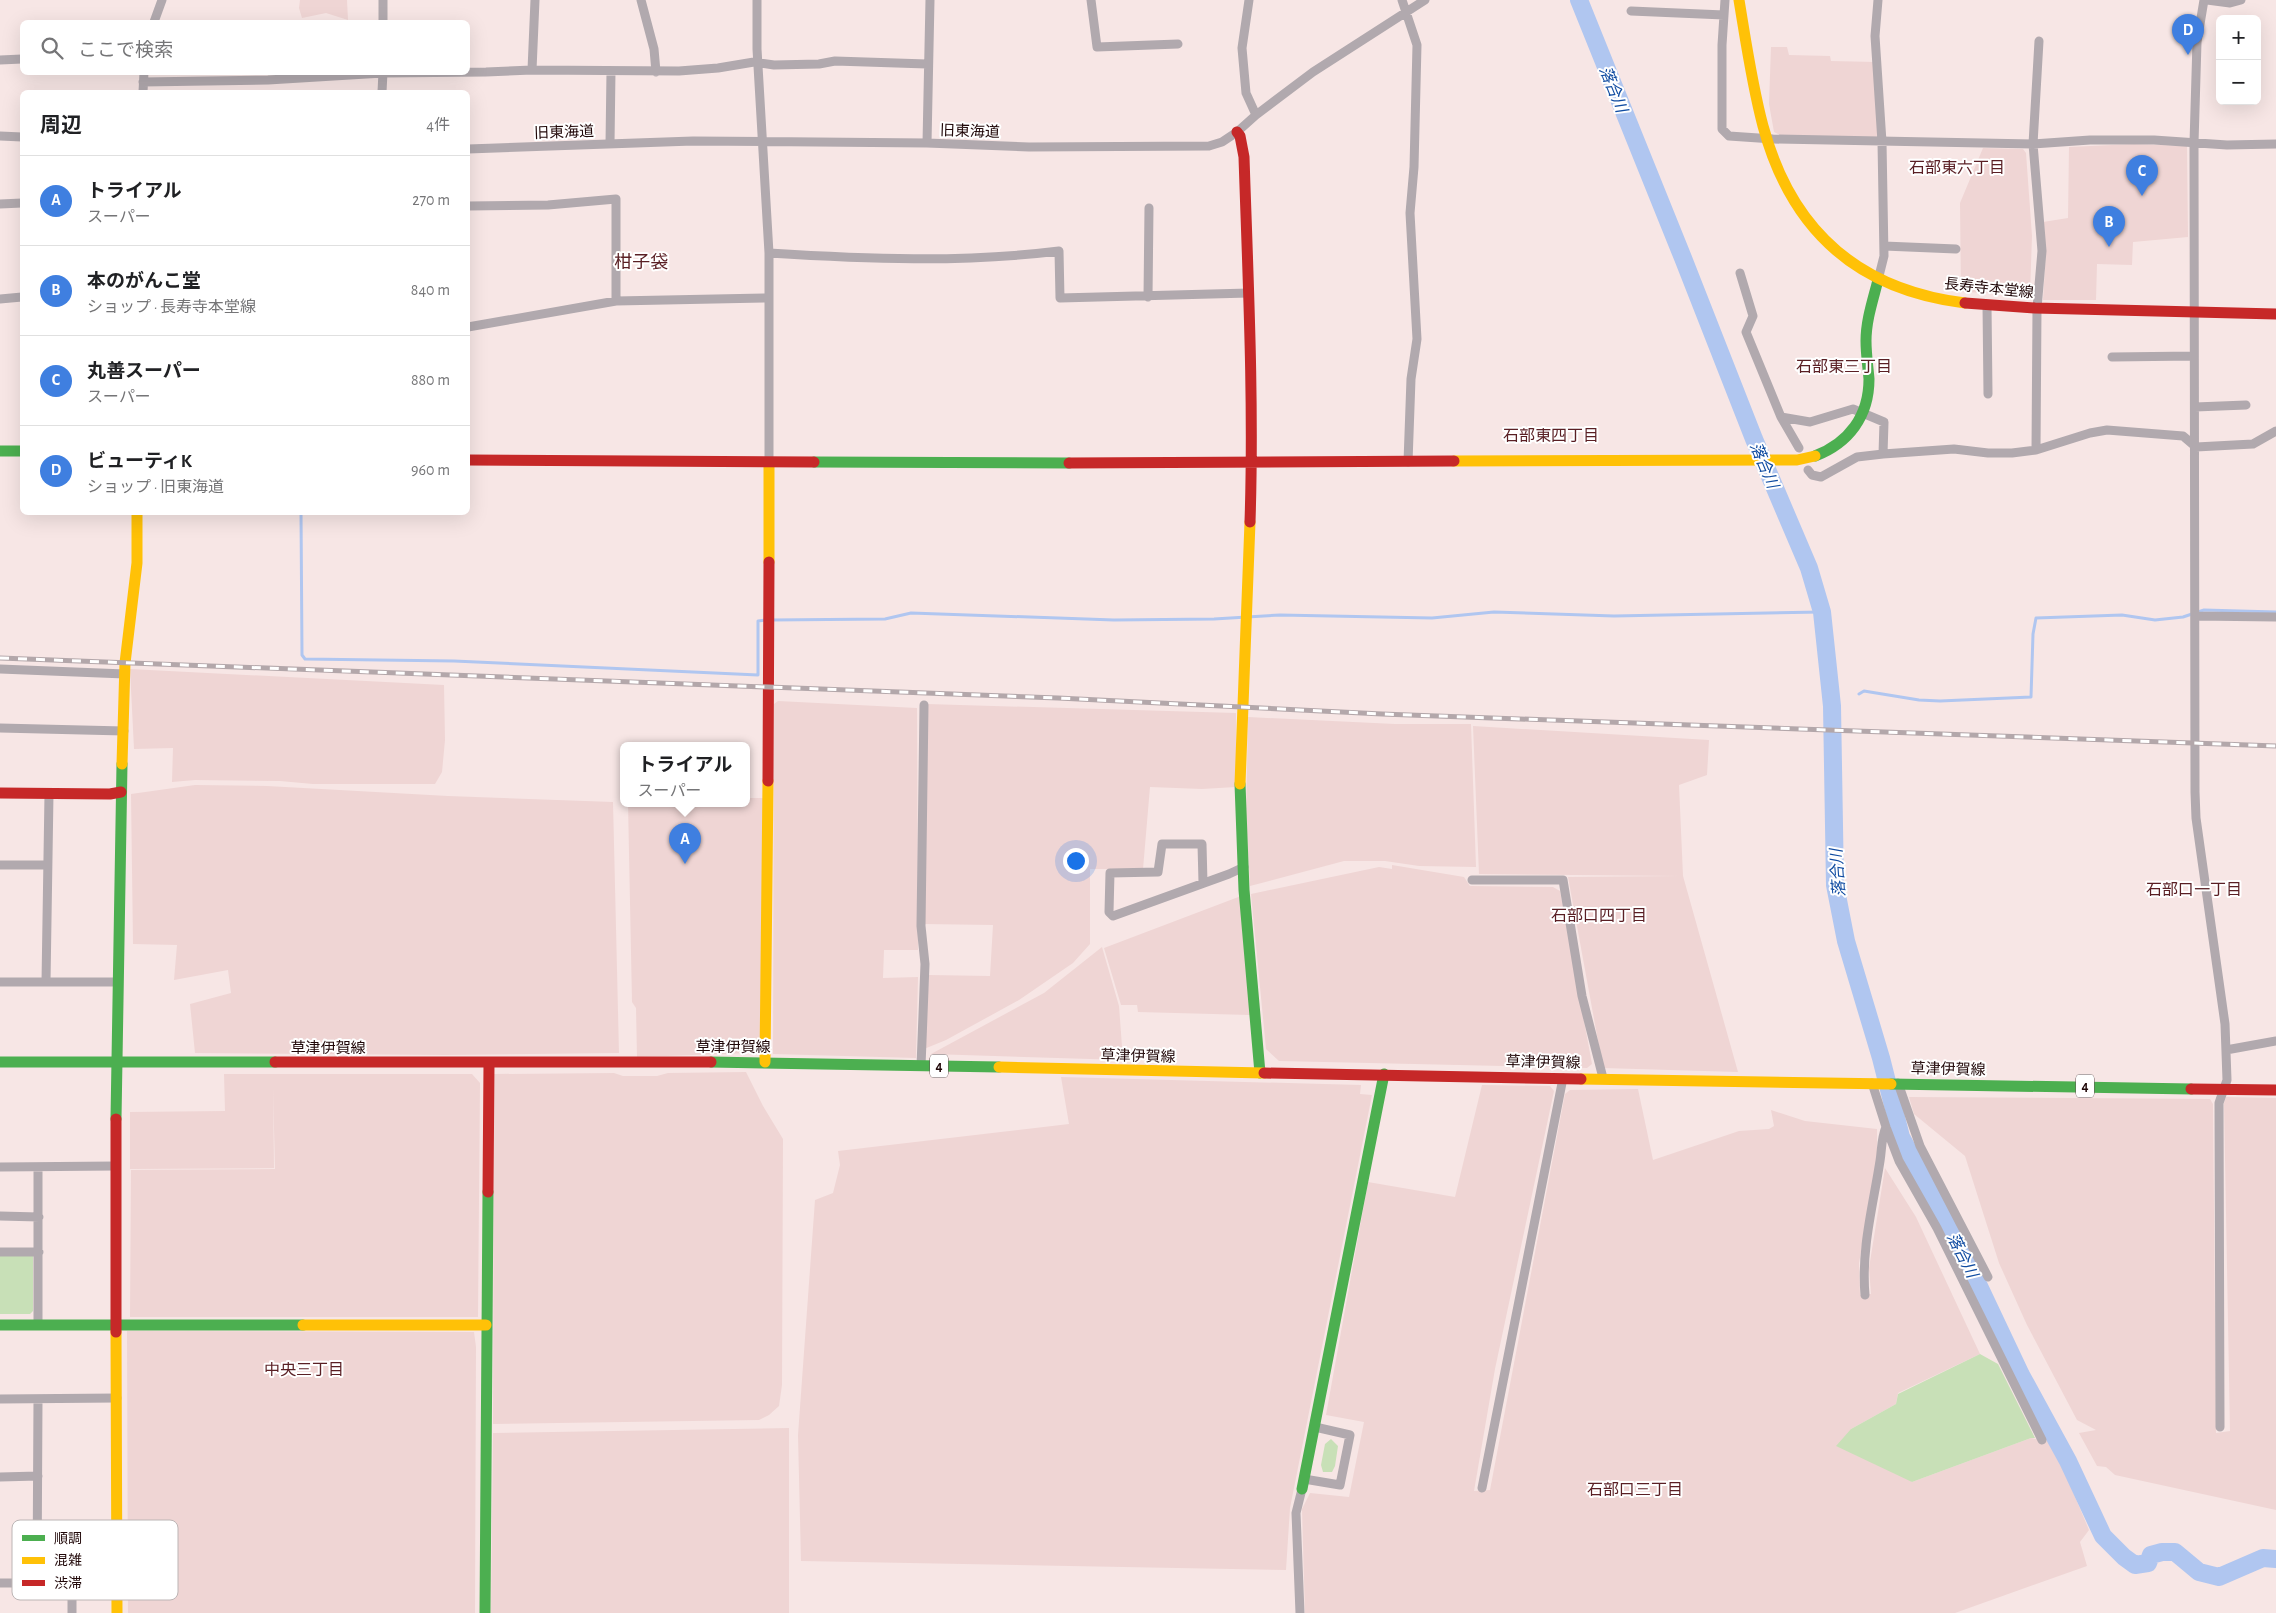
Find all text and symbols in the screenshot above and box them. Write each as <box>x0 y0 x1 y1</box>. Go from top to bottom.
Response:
pin: D <box>2172 14 2204 55</box>
map controls <box>2216 15 2261 105</box>
button: + <box>2216 15 2261 60</box>
search box <box>20 20 470 75</box>
icon: search <box>38 34 66 62</box>
text: ここで検索 <box>78 41 173 60</box>
button: − <box>2216 60 2261 105</box>
water label: 落合川 <box>1597 64 1631 116</box>
text: 周辺 <box>40 115 82 136</box>
text: 4件 <box>426 117 450 133</box>
street label: 旧東海道 <box>940 122 1000 140</box>
street label: 旧東海道 <box>534 123 594 141</box>
pin: C <box>2126 155 2158 196</box>
district label: 石部東六丁目 <box>1909 159 2005 176</box>
text: トライアル <box>87 182 182 201</box>
text: A <box>51 192 61 208</box>
text: 270 m <box>412 192 450 208</box>
pin: B <box>2093 206 2125 247</box>
text: スーパー <box>87 209 151 225</box>
district label: 柑子袋 <box>614 252 668 272</box>
text: 本のがんこ堂 <box>87 272 201 291</box>
street label: 長寿寺本堂線 <box>1943 275 2035 301</box>
text: B <box>51 282 61 298</box>
text: 840 m <box>411 282 450 298</box>
text: ショップ · 長寿寺本堂線 <box>87 299 256 315</box>
district label: 石部東三丁目 <box>1796 358 1892 375</box>
text: 丸善スーパー <box>87 362 201 381</box>
text: C <box>52 372 60 388</box>
text: 880 m <box>411 372 450 388</box>
text: スーパー <box>87 389 151 405</box>
district label: 石部東四丁目 <box>1503 427 1599 444</box>
water label: 落合川 <box>1747 440 1783 492</box>
text: ビューティK <box>87 452 192 471</box>
text: D <box>51 462 61 478</box>
text: 960 m <box>411 462 450 478</box>
text: ショップ · 旧東海道 <box>87 479 224 495</box>
popup <box>620 742 750 807</box>
text: トライアル <box>638 756 732 775</box>
text: スーパー <box>638 783 701 799</box>
pin: A <box>669 823 701 864</box>
water label: 落合川 <box>1827 846 1848 898</box>
your location <box>1063 848 1089 874</box>
district label: 石部口一丁目 <box>2146 881 2242 898</box>
district label: 石部口四丁目 <box>1551 907 1647 924</box>
street label: 草津伊賀線 <box>695 1039 771 1055</box>
street label: 草津伊賀線 <box>290 1040 366 1056</box>
street label: 草津伊賀線 <box>1100 1047 1176 1065</box>
street label: 草津伊賀線 <box>1505 1053 1581 1071</box>
road number: 4 <box>930 1054 948 1078</box>
street label: 草津伊賀線 <box>1910 1060 1986 1078</box>
road number: 4 <box>2076 1074 2094 1098</box>
water label: 落合川 <box>1944 1230 1982 1282</box>
district label: 中央三丁目 <box>264 1362 344 1378</box>
district label: 石部口三丁目 <box>1587 1481 1683 1498</box>
legend <box>12 1520 178 1600</box>
text: 順調 <box>54 1532 82 1546</box>
text: 混雑 <box>54 1552 82 1568</box>
text: 渋滞 <box>54 1576 82 1591</box>

